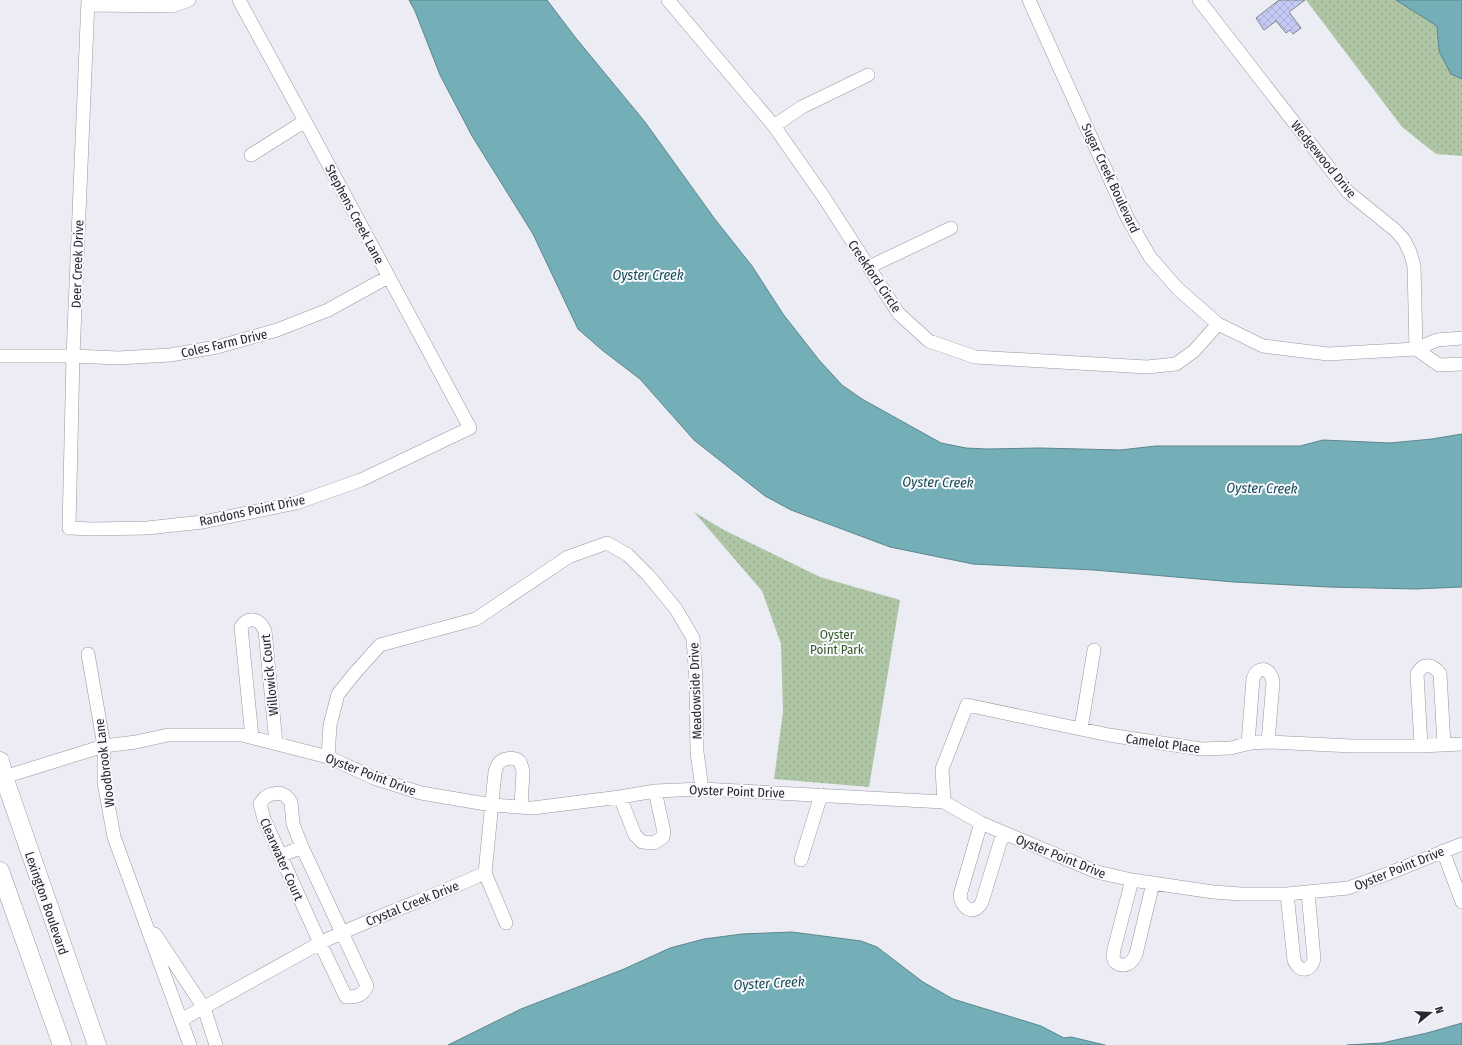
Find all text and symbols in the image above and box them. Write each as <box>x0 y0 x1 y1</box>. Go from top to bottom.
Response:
street label: Wedgewood Drive <box>1288 118 1359 201</box>
street label: Sugar Creek Boulevard <box>1079 121 1143 235</box>
street label: Stephens Creek Lane <box>322 162 387 267</box>
street label: Deer Creek Drive <box>68 220 87 308</box>
street label: Creekford Circle <box>845 237 904 315</box>
water label: Oyster Creek <box>612 267 684 284</box>
street label: Coles Farm Drive <box>180 326 269 361</box>
water label: Oyster Creek <box>902 473 974 492</box>
water label: Oyster Creek <box>1226 479 1298 498</box>
street label: Randons Point Drive <box>198 492 306 529</box>
park label: Oyster Point Park <box>810 627 865 657</box>
street label: Willowick Court <box>258 633 281 716</box>
street label: Meadowside Drive <box>686 642 705 740</box>
street label: Woodbrook Lane <box>92 718 117 808</box>
street label: Camelot Place <box>1125 731 1201 756</box>
street label: Oyster Point Drive <box>323 750 418 799</box>
street label: Oyster Point Drive <box>689 782 785 801</box>
street label: Clearwater Court <box>257 816 307 903</box>
street label: Oyster Point Drive <box>1014 832 1108 881</box>
street label: Oyster Point Drive <box>1352 844 1446 893</box>
street label: Lexington Boulevard <box>22 850 71 957</box>
street label: Crystal Creek Drive <box>363 878 461 929</box>
water label: Oyster Creek <box>733 973 805 994</box>
north arrow <box>1410 993 1450 1033</box>
text: N <box>1432 1005 1446 1015</box>

